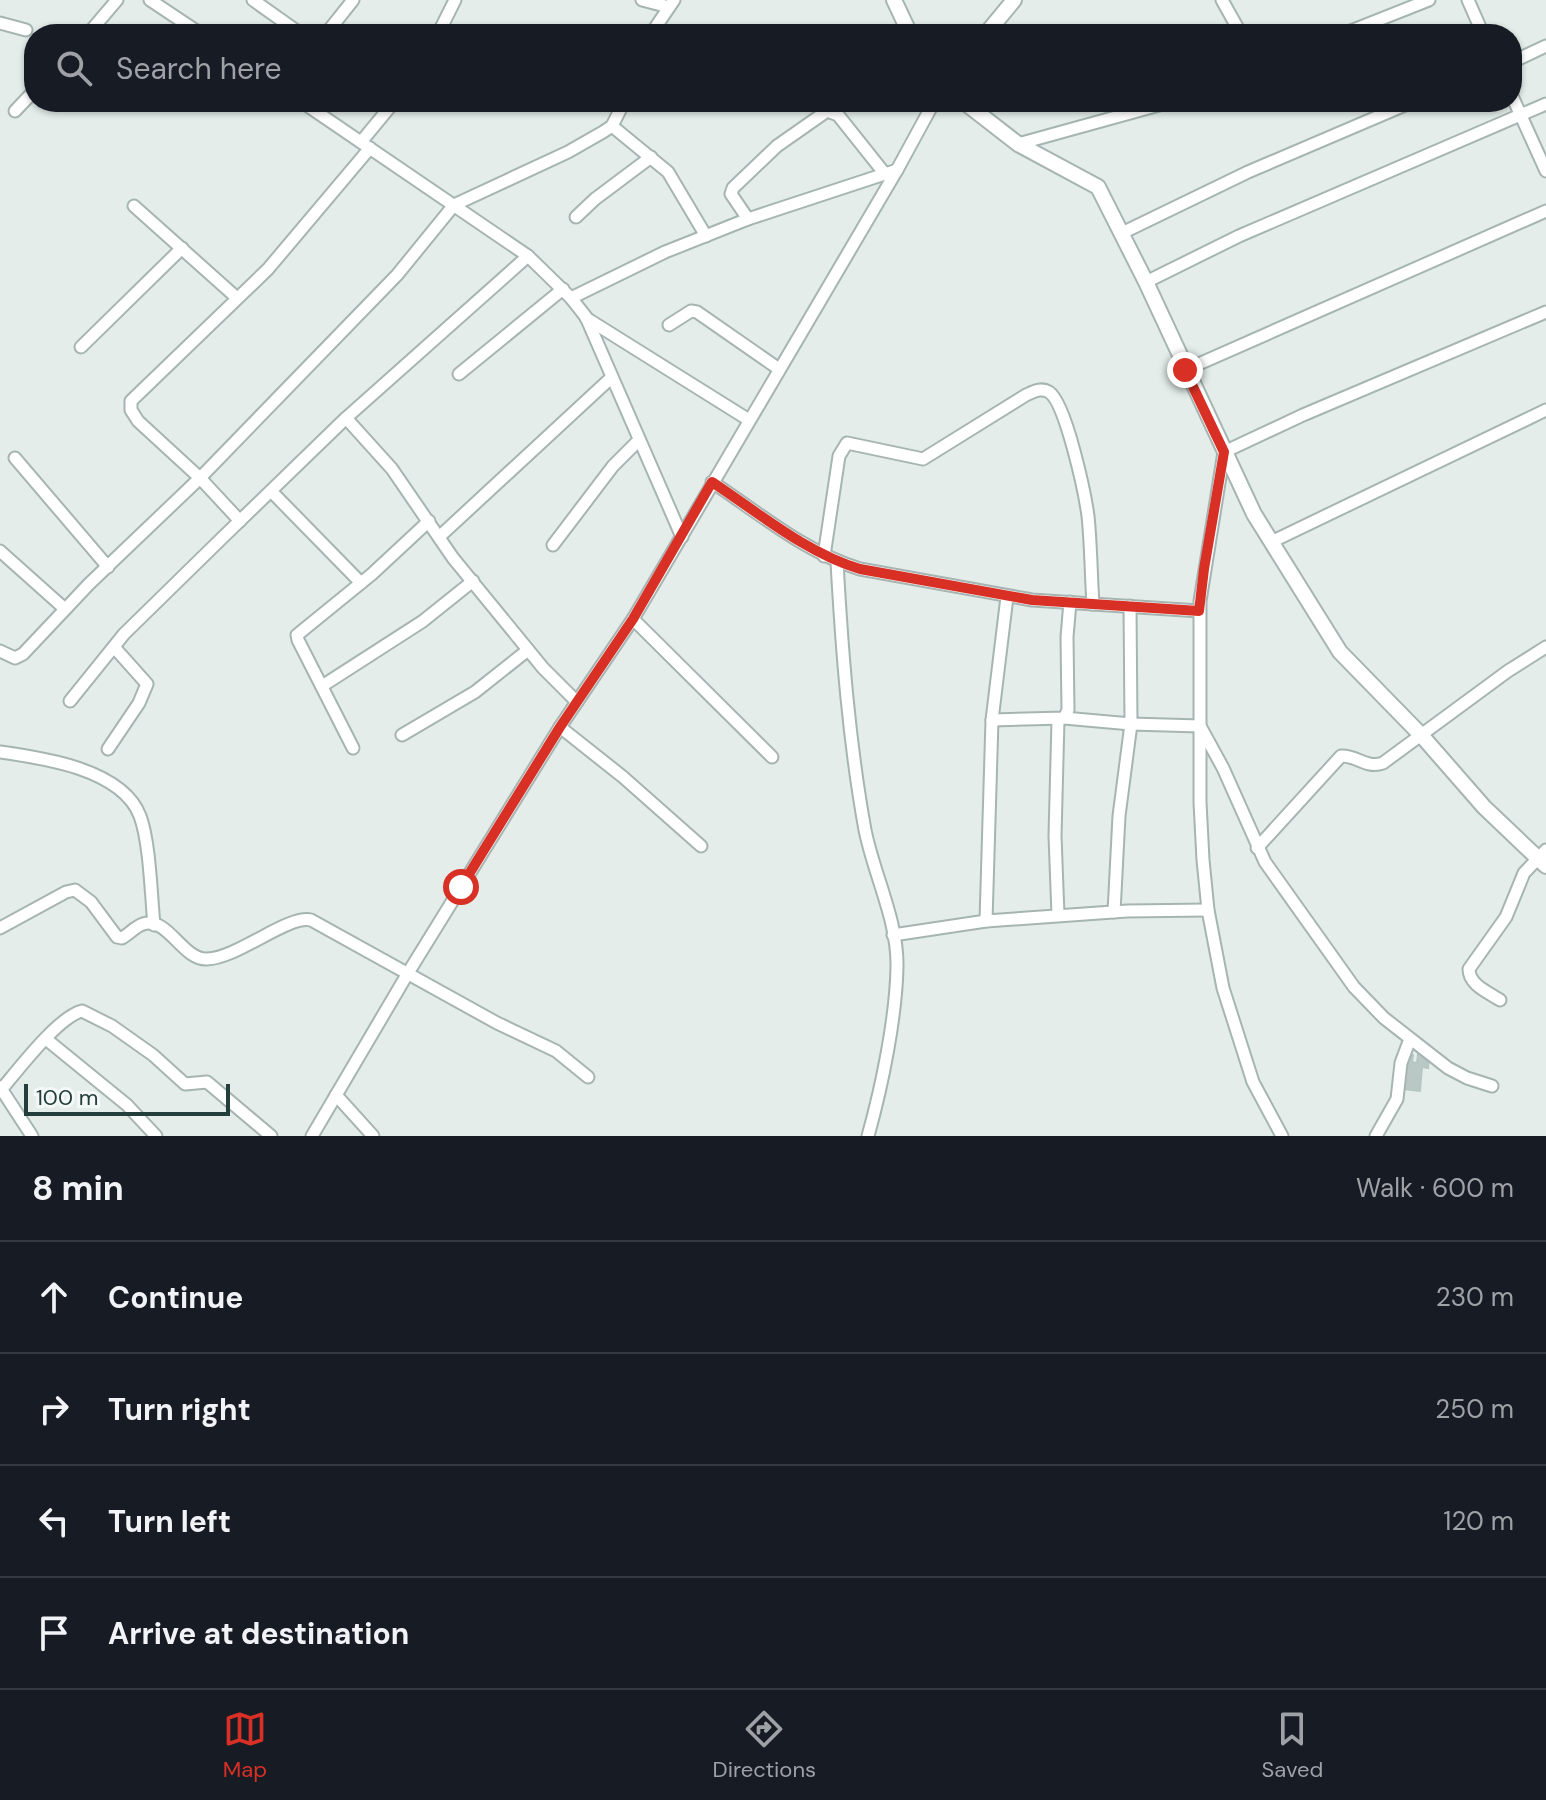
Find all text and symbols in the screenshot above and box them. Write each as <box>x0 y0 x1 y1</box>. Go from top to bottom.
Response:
search box <box>24 24 1522 112</box>
icon: search <box>52 46 96 90</box>
text: Search here <box>116 49 282 88</box>
route end <box>1167 352 1203 388</box>
route start <box>443 869 479 905</box>
scale bar <box>24 1080 230 1116</box>
text: 100 m <box>36 1083 98 1112</box>
text: 8 min <box>32 1166 124 1211</box>
text: Walk · 600 m <box>1356 1171 1514 1205</box>
icon: ahead <box>32 1275 76 1319</box>
text: Continue <box>108 1278 243 1317</box>
text: 230 m <box>1436 1280 1514 1314</box>
icon: right <box>32 1387 76 1431</box>
text: Turn right <box>108 1390 251 1429</box>
text: 250 m <box>1435 1392 1514 1426</box>
icon: left <box>32 1499 76 1543</box>
text: Turn left <box>108 1502 231 1541</box>
text: 120 m <box>1443 1504 1514 1538</box>
icon: arrive <box>32 1611 76 1655</box>
text: Arrive at destination <box>108 1614 409 1653</box>
tab: Map <box>223 1707 267 1784</box>
tab: Directions <box>713 1707 816 1784</box>
tab: Saved <box>1262 1707 1323 1784</box>

